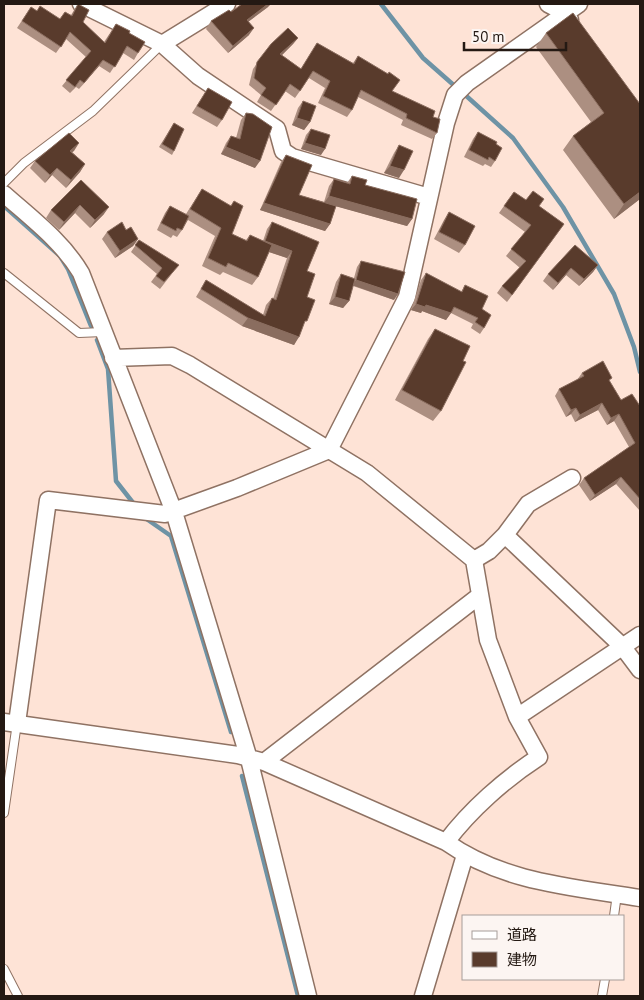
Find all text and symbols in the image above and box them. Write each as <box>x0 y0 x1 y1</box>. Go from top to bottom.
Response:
scale bar <box>464 20 566 52</box>
text: 50 m <box>472 27 505 46</box>
legend <box>462 915 624 980</box>
text: 道路 <box>507 925 537 944</box>
text: 建物 <box>507 950 537 969</box>

